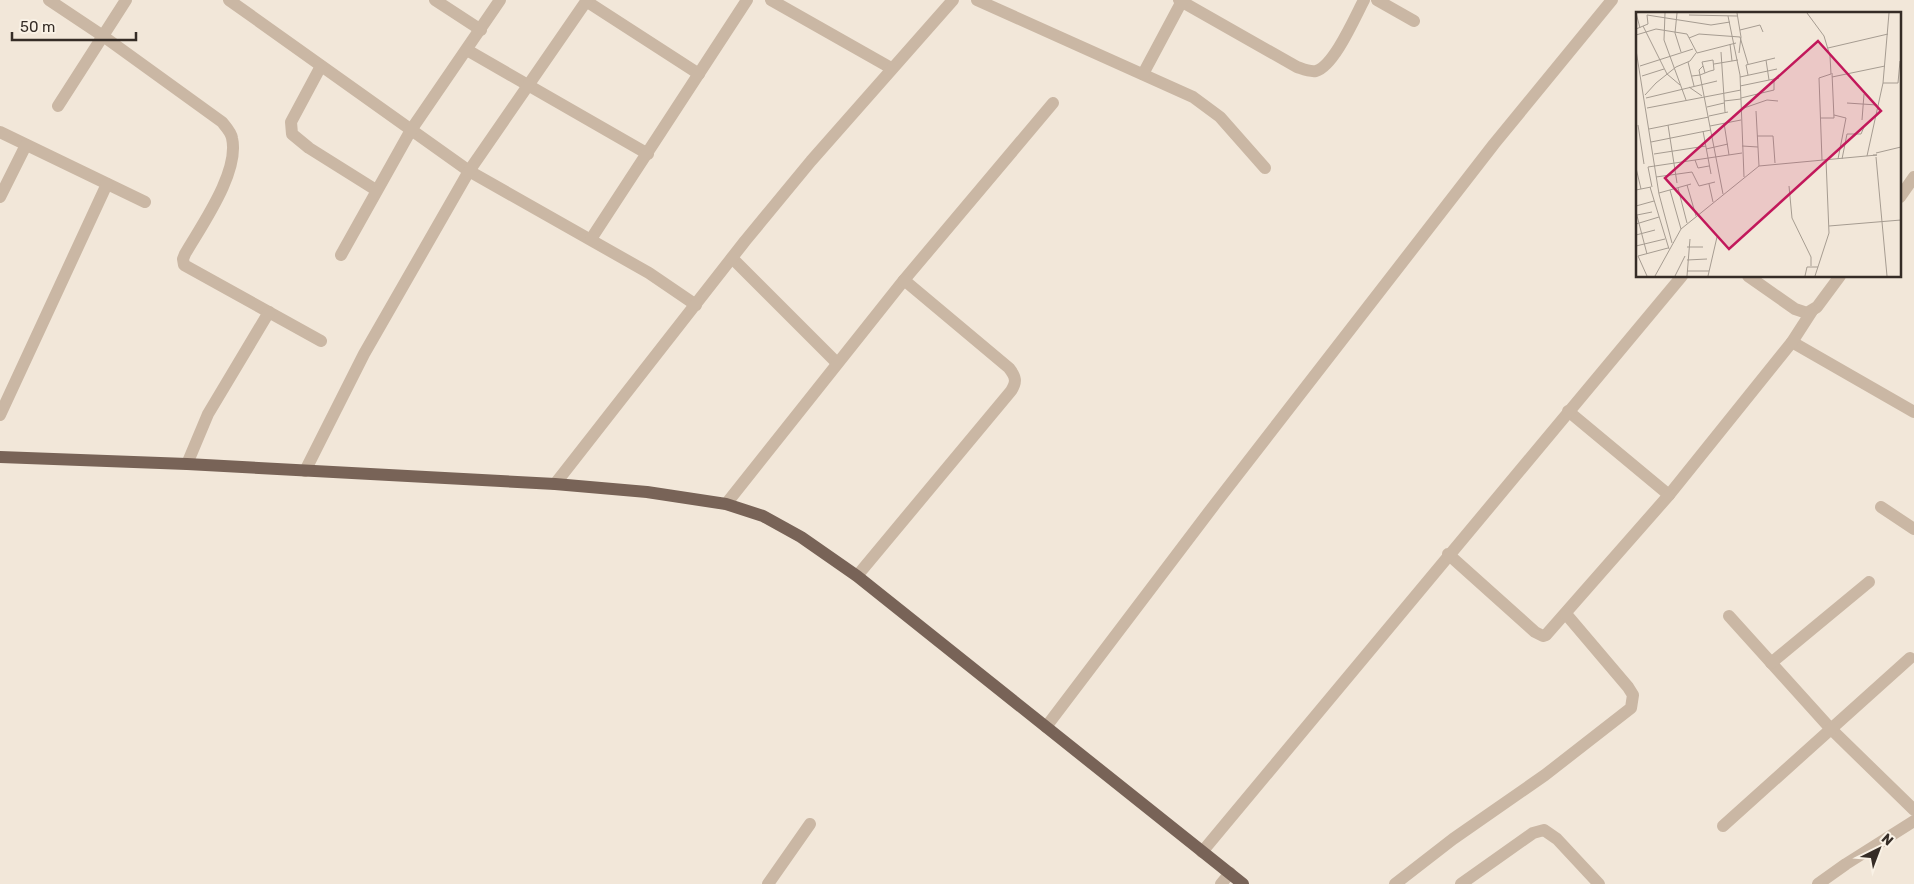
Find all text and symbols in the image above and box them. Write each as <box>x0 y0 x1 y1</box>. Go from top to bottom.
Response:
scale bar <box>12 10 136 42</box>
inset map <box>1636 12 1902 278</box>
text: 50 m <box>20 18 55 36</box>
north arrow <box>1854 824 1904 874</box>
text: N <box>1878 830 1897 849</box>

